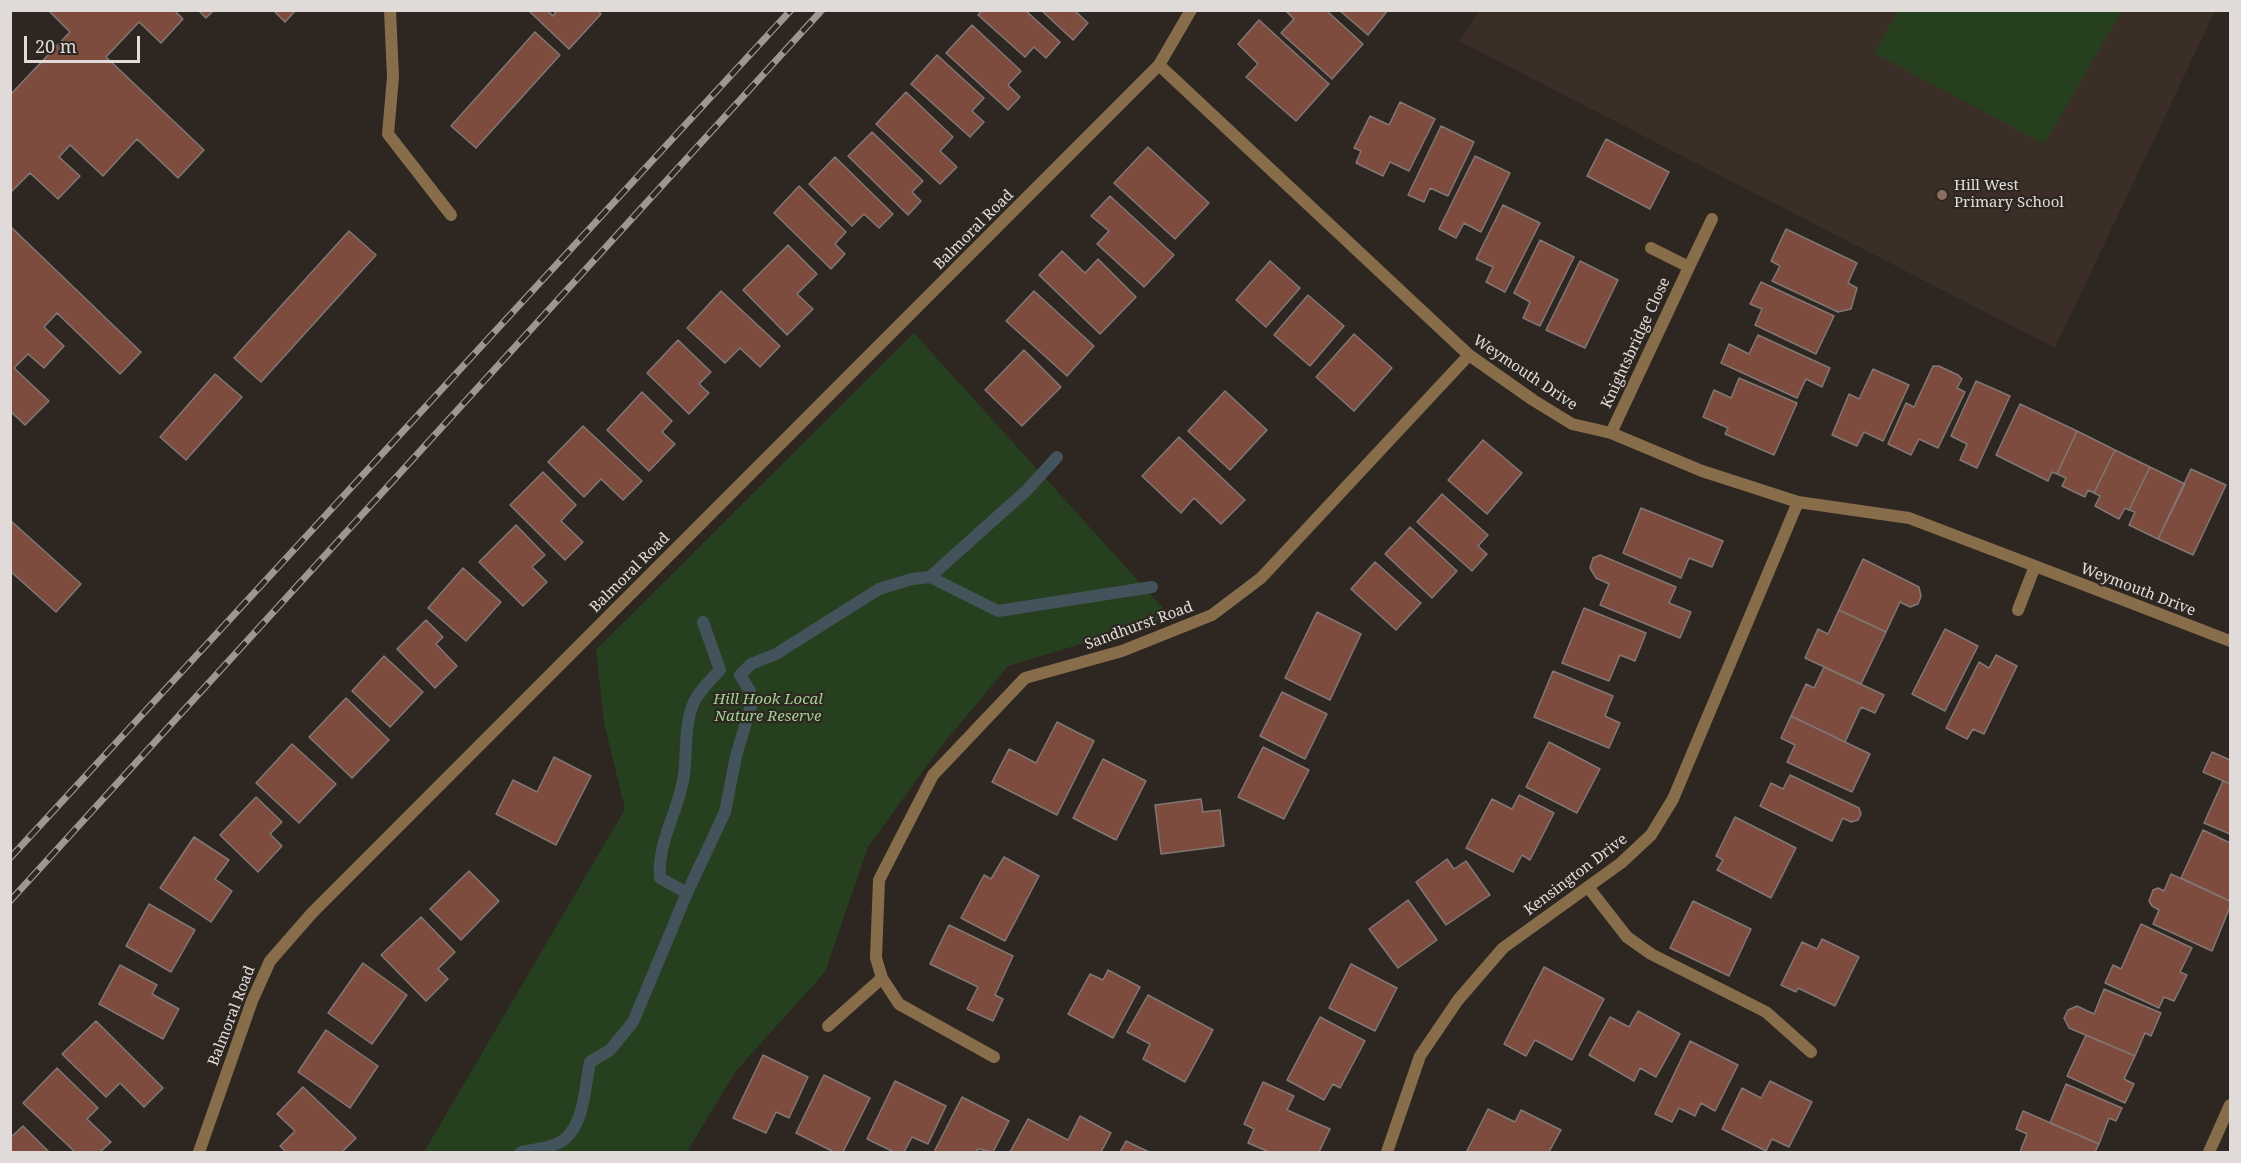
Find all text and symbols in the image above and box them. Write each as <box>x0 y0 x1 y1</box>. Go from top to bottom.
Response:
scale bar <box>27 24 142 62</box>
text: 20 m <box>35 34 77 58</box>
place label: Hill West Primary School <box>1954 177 2064 212</box>
street label: Balmoral Road <box>930 186 1018 274</box>
marker: Hill West Primary School <box>1935 188 1949 202</box>
street label: Knightsbridge Close <box>1598 275 1674 411</box>
street label: Weymouth Drive <box>1469 331 1581 415</box>
street label: Balmoral Road <box>586 529 674 617</box>
street label: Weymouth Drive <box>2078 560 2198 620</box>
street label: Sandhurst Road <box>1083 598 1195 654</box>
park label: Hill Hook Local Nature Reserve <box>713 691 823 726</box>
street label: Kensington Drive <box>1521 830 1631 920</box>
street label: Balmoral Road <box>205 963 259 1069</box>

